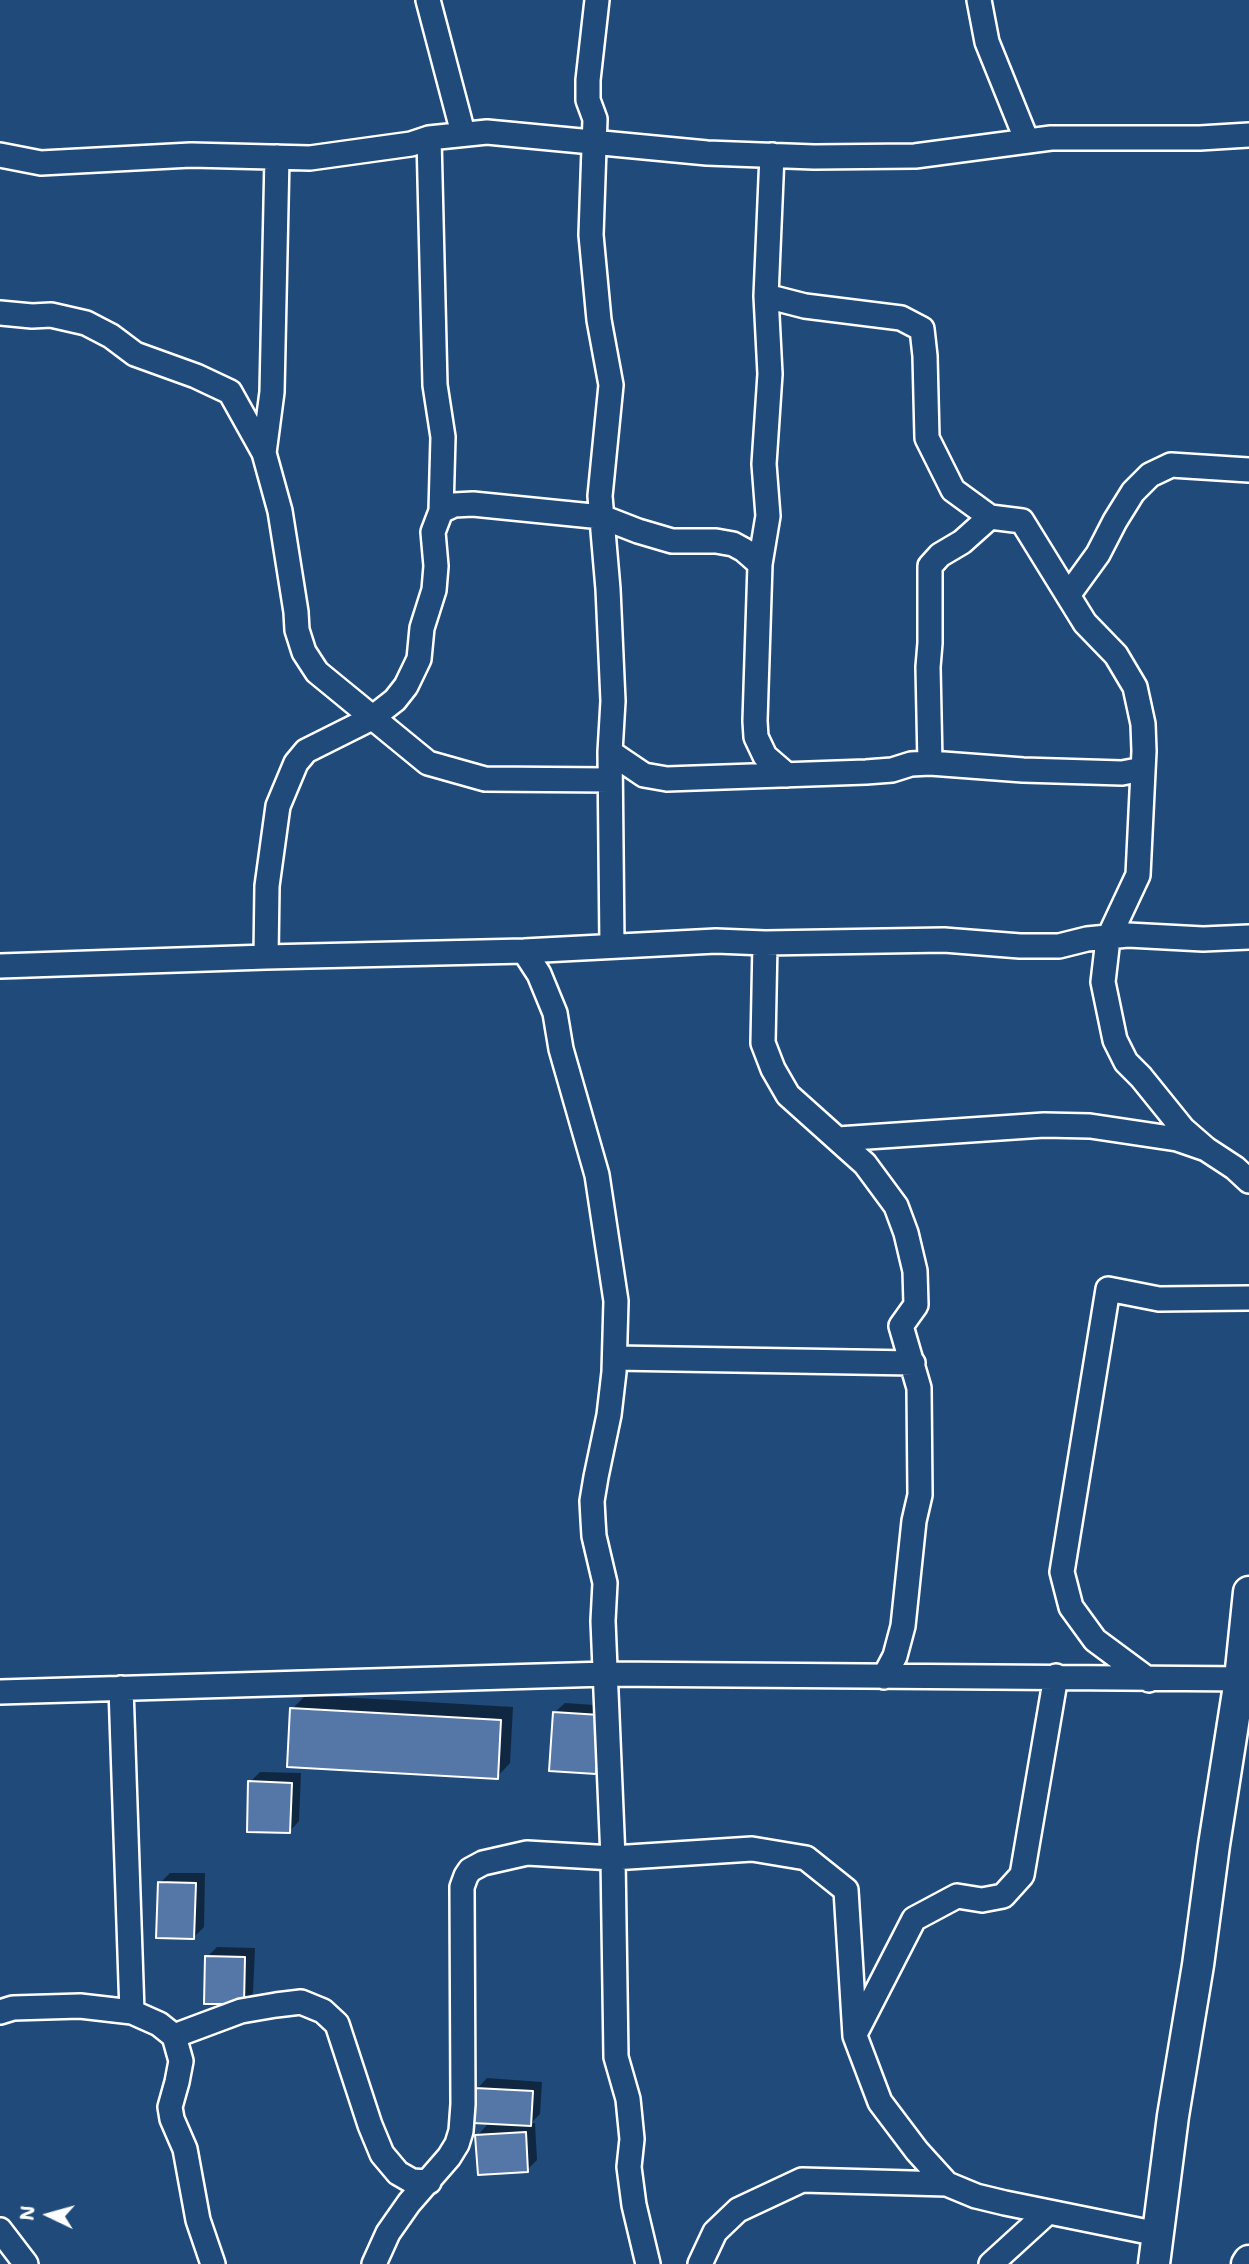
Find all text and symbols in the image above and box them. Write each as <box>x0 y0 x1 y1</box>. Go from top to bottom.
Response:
north arrow <box>14 2180 84 2250</box>
text: N <box>14 2205 41 2222</box>

